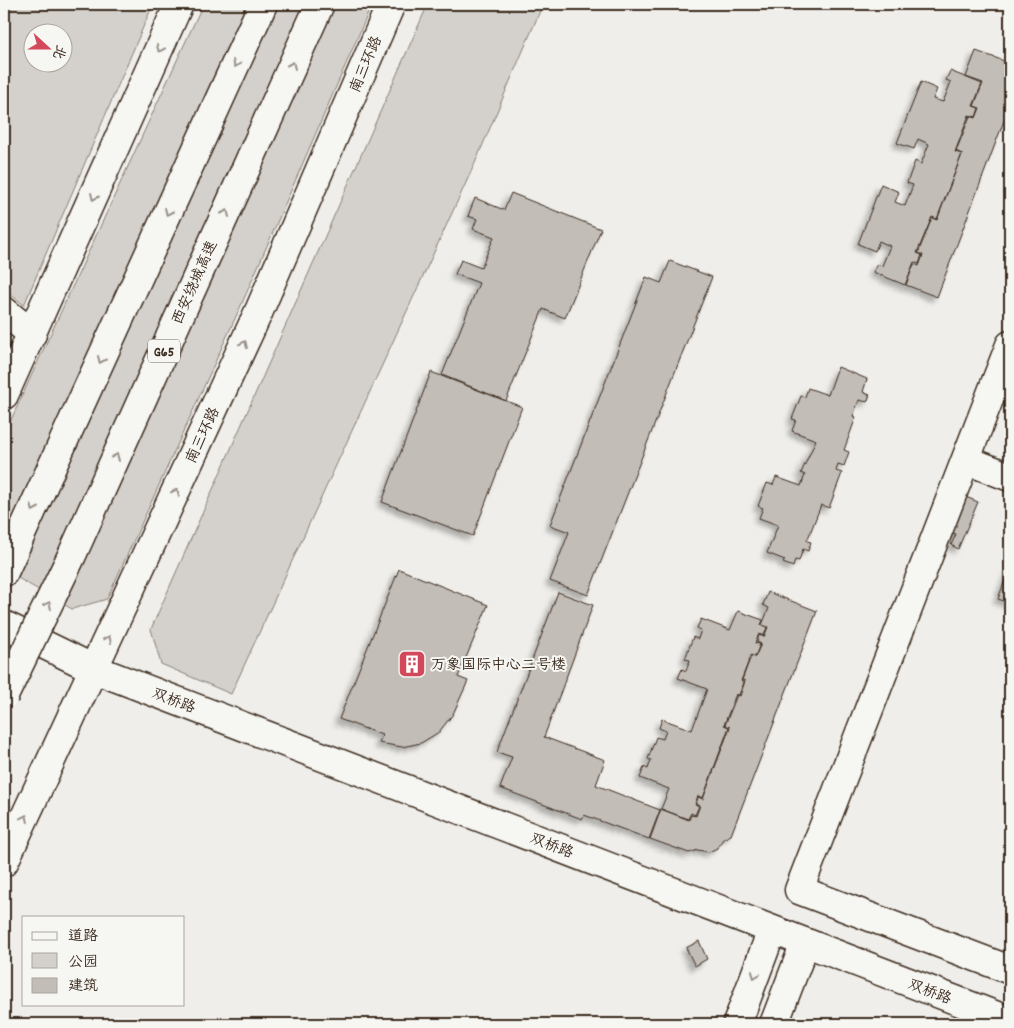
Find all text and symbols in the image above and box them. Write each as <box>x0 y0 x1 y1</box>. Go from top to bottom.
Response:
north arrow <box>22 22 72 72</box>
street label: 南三环路 <box>345 33 389 97</box>
text: 北 <box>46 42 70 62</box>
one-way arrow <box>155 44 165 52</box>
one-way arrow <box>231 59 242 68</box>
one-way arrow <box>286 61 297 70</box>
one-way arrow <box>90 192 100 201</box>
one-way arrow <box>164 207 175 216</box>
one-way arrow <box>219 209 230 218</box>
street label: 西安绕城高速 <box>167 237 224 328</box>
road number: G65 <box>148 340 180 362</box>
one-way arrow <box>238 340 248 349</box>
one-way arrow <box>97 355 108 364</box>
street label: 南三环路 <box>181 404 226 468</box>
one-way arrow <box>110 453 120 462</box>
one-way arrow <box>170 488 180 497</box>
one-way arrow <box>29 503 40 512</box>
one-way arrow <box>42 601 52 610</box>
one-way arrow <box>102 635 113 644</box>
building icon: 万象国际中心二号楼 <box>397 649 427 679</box>
place label: 万象国际中心二号楼 <box>431 655 566 677</box>
street label: 双桥路 <box>148 684 198 720</box>
one-way arrow <box>18 814 29 823</box>
street label: 双桥路 <box>526 829 576 865</box>
legend <box>22 916 185 1006</box>
text: 道路 <box>68 926 98 948</box>
text: 公园 <box>68 952 98 974</box>
one-way arrow <box>751 971 761 979</box>
street label: 双桥路 <box>904 975 954 1011</box>
text: 建筑 <box>68 976 98 998</box>

